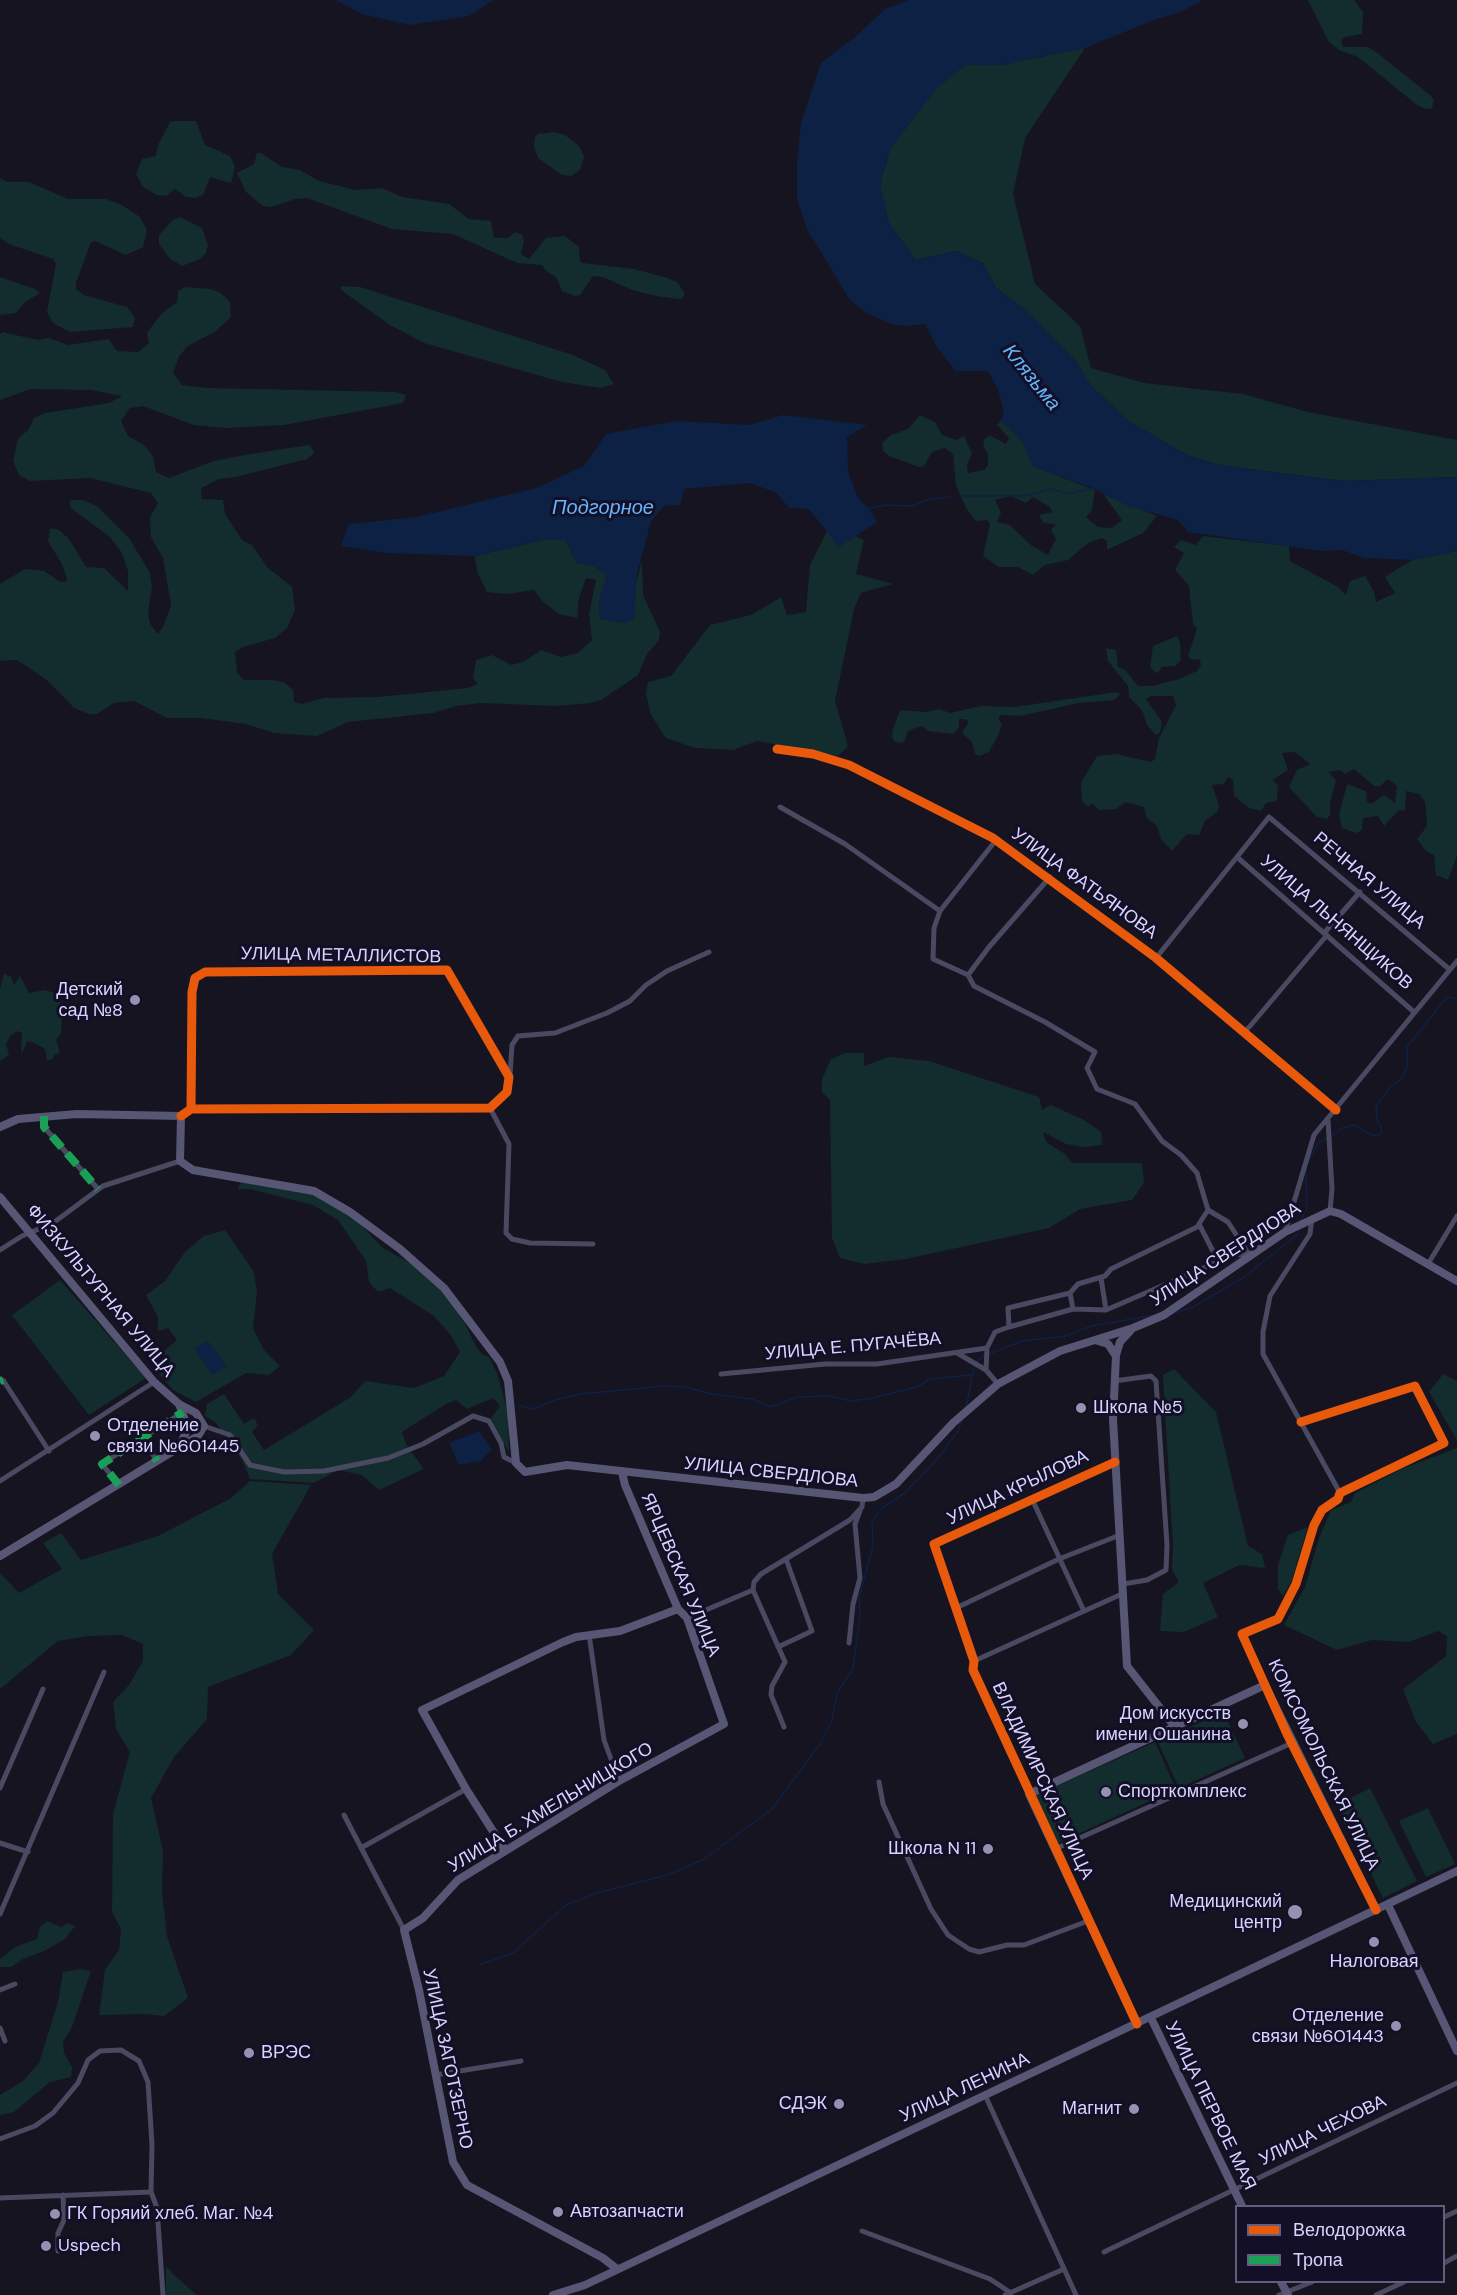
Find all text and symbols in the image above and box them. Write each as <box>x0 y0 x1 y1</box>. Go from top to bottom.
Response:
water label: Клязьма <box>997 340 1065 416</box>
water label: Подгорное <box>552 497 654 521</box>
street label: УЛИЦА ФАТЬЯНОВА <box>1007 824 1161 944</box>
street label: РЕЧНАЯ УЛИЦА <box>1309 828 1429 934</box>
street label: УЛИЦА ЛЬНЯНЩИКОВ <box>1256 851 1416 995</box>
street label: УЛИЦА МЕТАЛЛИСТОВ <box>241 943 441 969</box>
place label: Детский сад №8 <box>56 979 123 1022</box>
marker: Детский сад №8 <box>128 993 142 1007</box>
street label: УЛИЦА СВЕРДЛОВА <box>1147 1198 1305 1312</box>
street label: ФИЗКУЛЬТУРНАЯ УЛИЦА <box>21 1200 179 1382</box>
street label: УЛИЦА Е. ПУГАЧЁВА <box>764 1329 942 1365</box>
place label: Школа №5 <box>1093 1397 1183 1419</box>
marker: Школа №5 <box>1074 1401 1088 1415</box>
place label: Отделение связи №601445 <box>107 1415 240 1458</box>
marker: Отделение связи №601445 <box>88 1429 102 1443</box>
street label: УЛИЦА КРЫЛОВА <box>944 1446 1092 1530</box>
street label: УЛИЦА СВЕРДЛОВА <box>683 1453 859 1493</box>
street label: ЯРЦЕВСКАЯ УЛИЦА <box>636 1490 724 1660</box>
street label: КОМСОМОЛЬСКАЯ УЛИЦА <box>1262 1656 1384 1874</box>
street label: ВЛАДИМИРСКАЯ УЛИЦА <box>987 1679 1097 1883</box>
place label: Дом искусств имени Ошанина <box>1095 1703 1231 1746</box>
marker: Дом искусств имени Ошанина <box>1236 1717 1250 1731</box>
street label: УЛИЦА Б. ХМЕЛЬНИЦКОГО <box>445 1738 657 1878</box>
place label: Спорткомплекс <box>1118 1781 1246 1803</box>
marker: Спорткомплекс <box>1099 1785 1113 1799</box>
place label: Школа N 11 <box>888 1838 976 1860</box>
marker: Школа N 11 <box>981 1842 995 1856</box>
place label: Медицинский центр <box>1169 1891 1282 1934</box>
marker: Медицинский центр <box>1286 1903 1304 1921</box>
marker: Налоговая <box>1367 1935 1381 1949</box>
place label: Налоговая <box>1329 1951 1419 1973</box>
street label: УЛИЦА ЗАГОТЗЕРНО <box>417 1967 477 2151</box>
place label: Отделение связи №601443 <box>1252 2005 1384 2048</box>
street label: УЛИЦА ПЕРВОЕ МАЯ <box>1160 2018 1260 2194</box>
marker: Отделение связи №601443 <box>1389 2019 1403 2033</box>
place label: ВРЭС <box>261 2042 311 2064</box>
marker: ВРЭС <box>242 2046 256 2060</box>
street label: УЛИЦА ЛЕНИНА <box>897 2049 1033 2127</box>
street label: УЛИЦА ЧЕХОВА <box>1256 2091 1390 2171</box>
place label: СДЭК <box>779 2093 827 2115</box>
marker: СДЭК <box>832 2097 846 2111</box>
place label: Магнит <box>1062 2098 1122 2120</box>
marker: Магнит <box>1127 2102 1141 2116</box>
place label: Автозапчасти <box>570 2201 684 2223</box>
place label: ГК Горяий хлеб. Маг. №4 <box>67 2203 273 2225</box>
marker: Автозапчасти <box>551 2205 565 2219</box>
legend <box>1235 2205 1445 2283</box>
marker: ГК Горяий хлеб. Маг. №4 <box>48 2207 62 2221</box>
text: Велодорожка <box>1293 2218 1405 2242</box>
place label: Uspech <box>58 2235 121 2257</box>
marker: Uspech <box>39 2239 53 2253</box>
text: Тропа <box>1293 2248 1343 2272</box>

